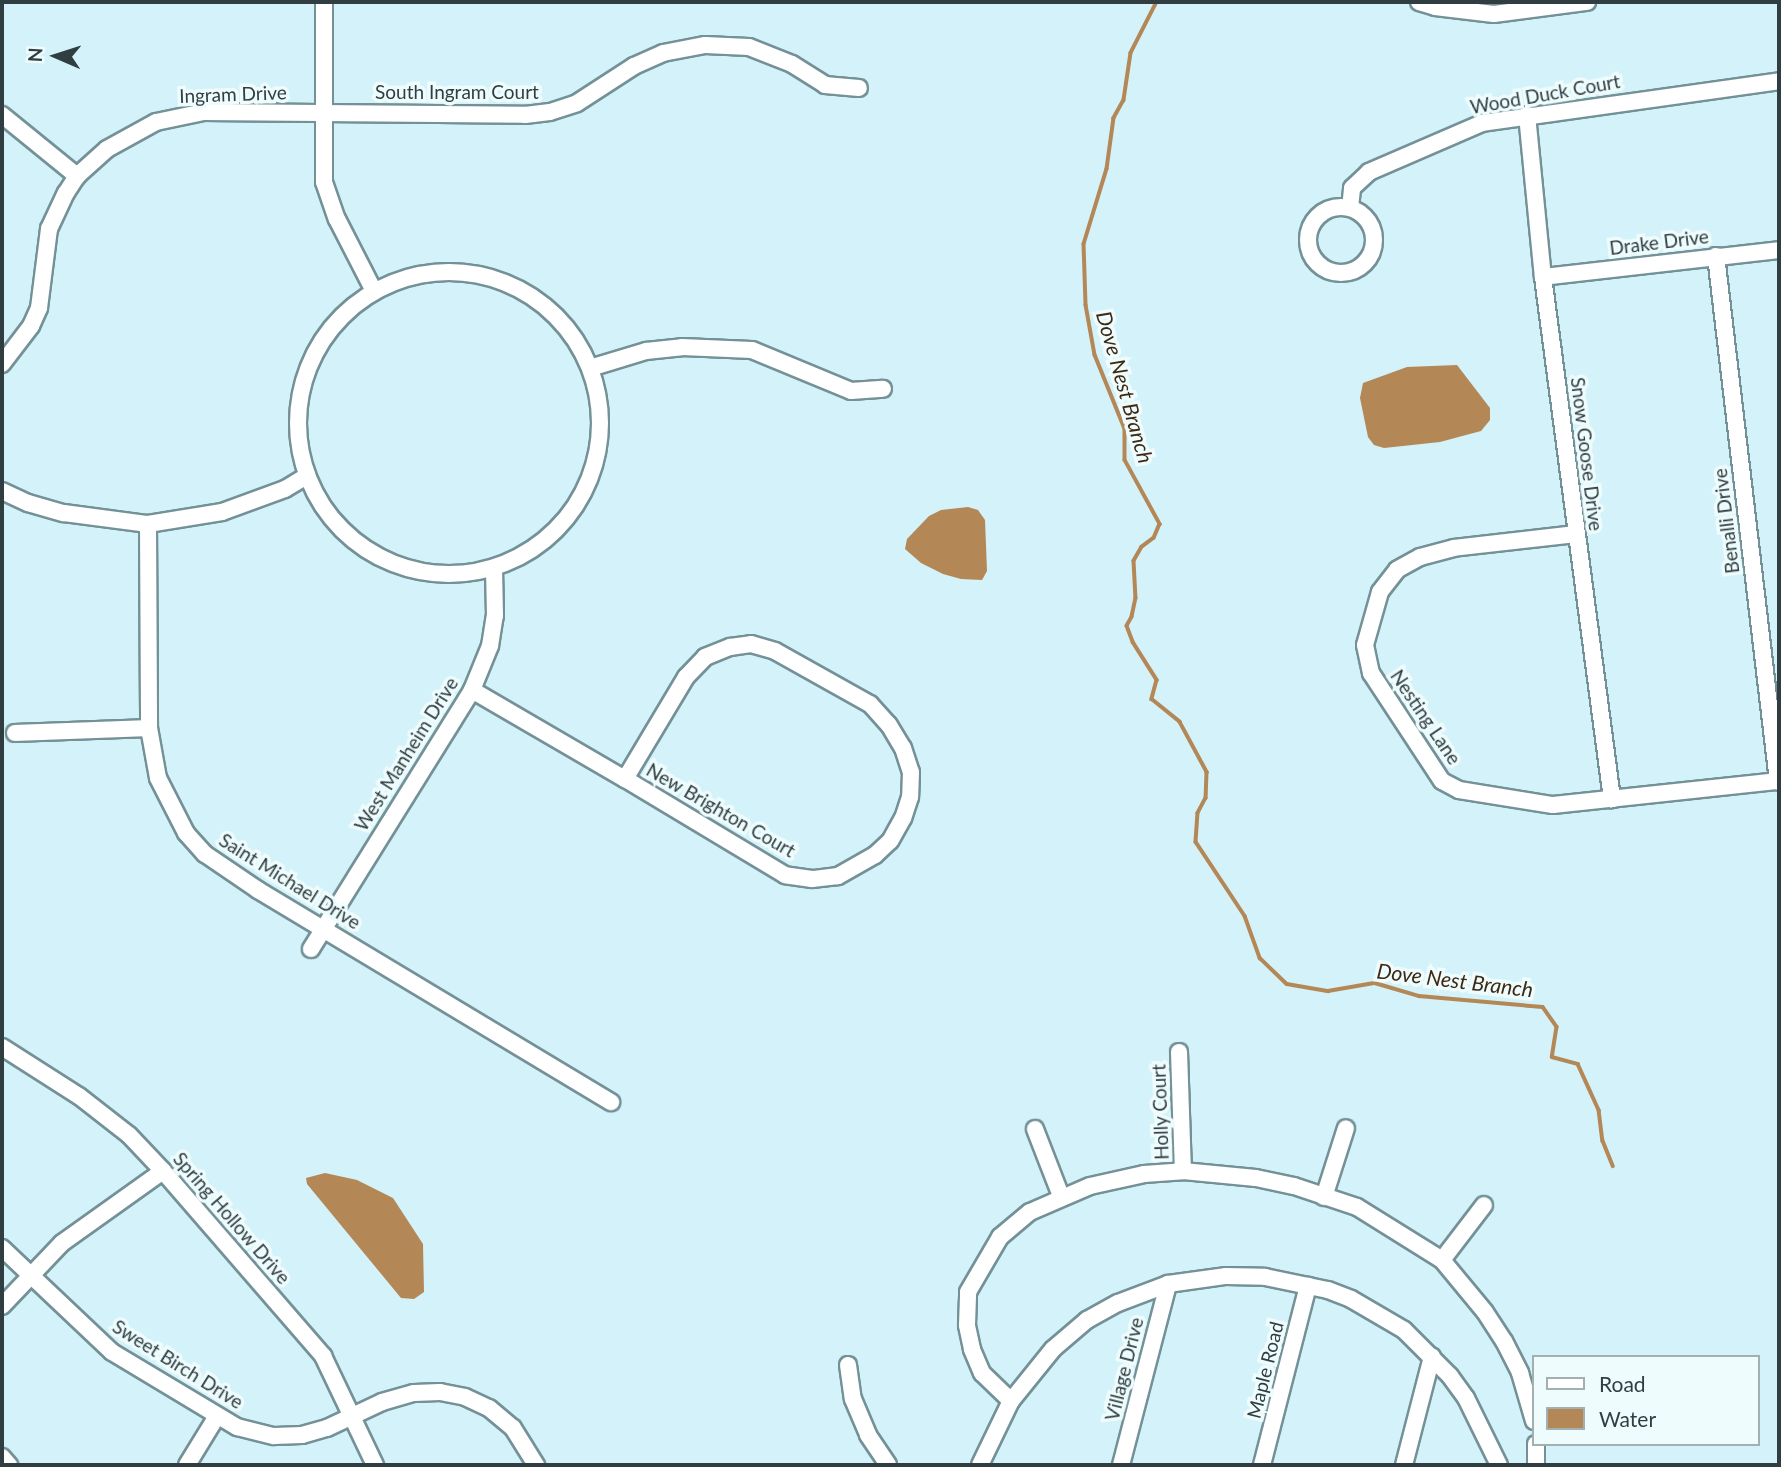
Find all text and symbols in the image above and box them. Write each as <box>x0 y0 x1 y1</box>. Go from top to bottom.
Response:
north arrow <box>21 21 91 91</box>
text: N <box>23 47 46 63</box>
street label: Wood Duck Court <box>1468 70 1622 118</box>
street label: Ingram Drive <box>179 81 287 107</box>
street label: South Ingram Court <box>375 81 539 103</box>
street label: Drake Drive <box>1608 225 1710 259</box>
water label: Dove Nest Branch <box>1091 308 1159 466</box>
street label: Snow Goose Drive <box>1566 376 1608 532</box>
street label: Benalli Drive <box>1708 467 1744 575</box>
street label: Nesting Lane <box>1386 665 1466 769</box>
street label: West Manheim Drive <box>349 673 463 835</box>
street label: New Brighton Court <box>642 758 800 862</box>
street label: Saint Michael Drive <box>215 828 365 934</box>
water label: Dove Nest Branch <box>1375 958 1535 1002</box>
street label: Holly Court <box>1147 1064 1173 1160</box>
street label: Spring Hollow Drive <box>169 1147 295 1289</box>
street label: Sweet Birch Drive <box>109 1315 247 1413</box>
street label: Village Drive <box>1100 1315 1148 1423</box>
street label: Maple Road <box>1242 1319 1288 1421</box>
legend <box>1532 1355 1760 1446</box>
text: Road <box>1599 1371 1646 1396</box>
text: Water <box>1599 1406 1656 1431</box>

